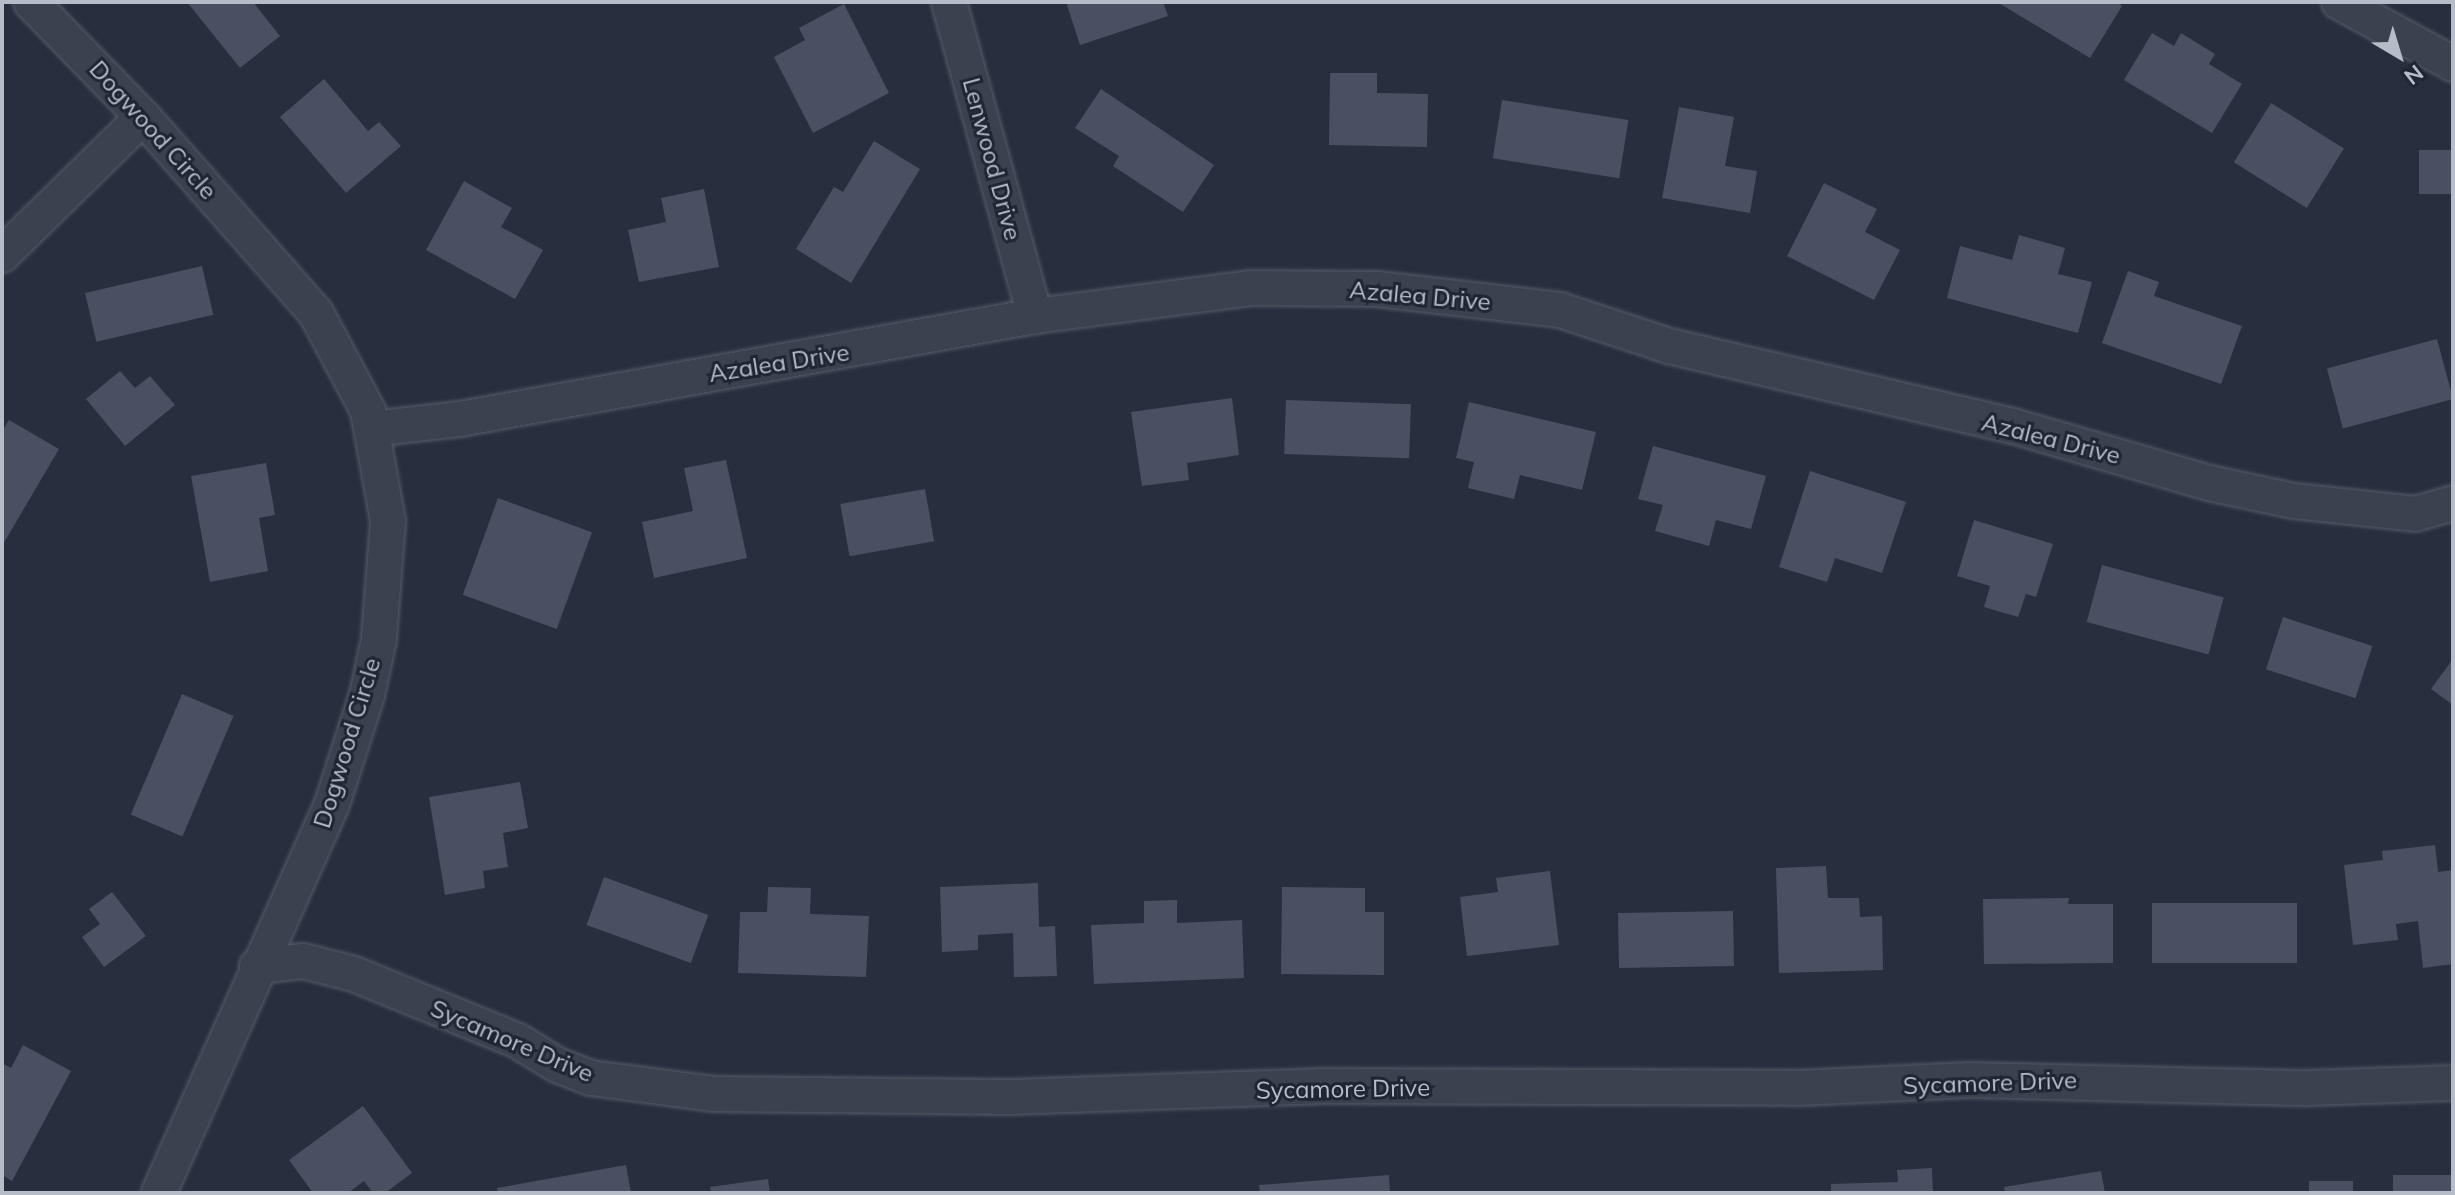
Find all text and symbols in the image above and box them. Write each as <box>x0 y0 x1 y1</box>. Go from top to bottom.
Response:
north arrow <box>2359 16 2439 96</box>
street label: Dogwood Circle <box>83 55 223 205</box>
text: N <box>2399 59 2429 91</box>
street label: Lenwood Drive <box>957 75 1027 243</box>
street label: Azalea Drive <box>1348 275 1492 317</box>
street label: Azalea Drive <box>707 338 851 388</box>
street label: Azalea Drive <box>1979 408 2123 470</box>
street label: Dogwood Circle <box>307 655 387 831</box>
street label: Sycamore Drive <box>426 994 598 1088</box>
street label: Sycamore Drive <box>1902 1066 2078 1100</box>
street label: Sycamore Drive <box>1256 1073 1430 1105</box>

